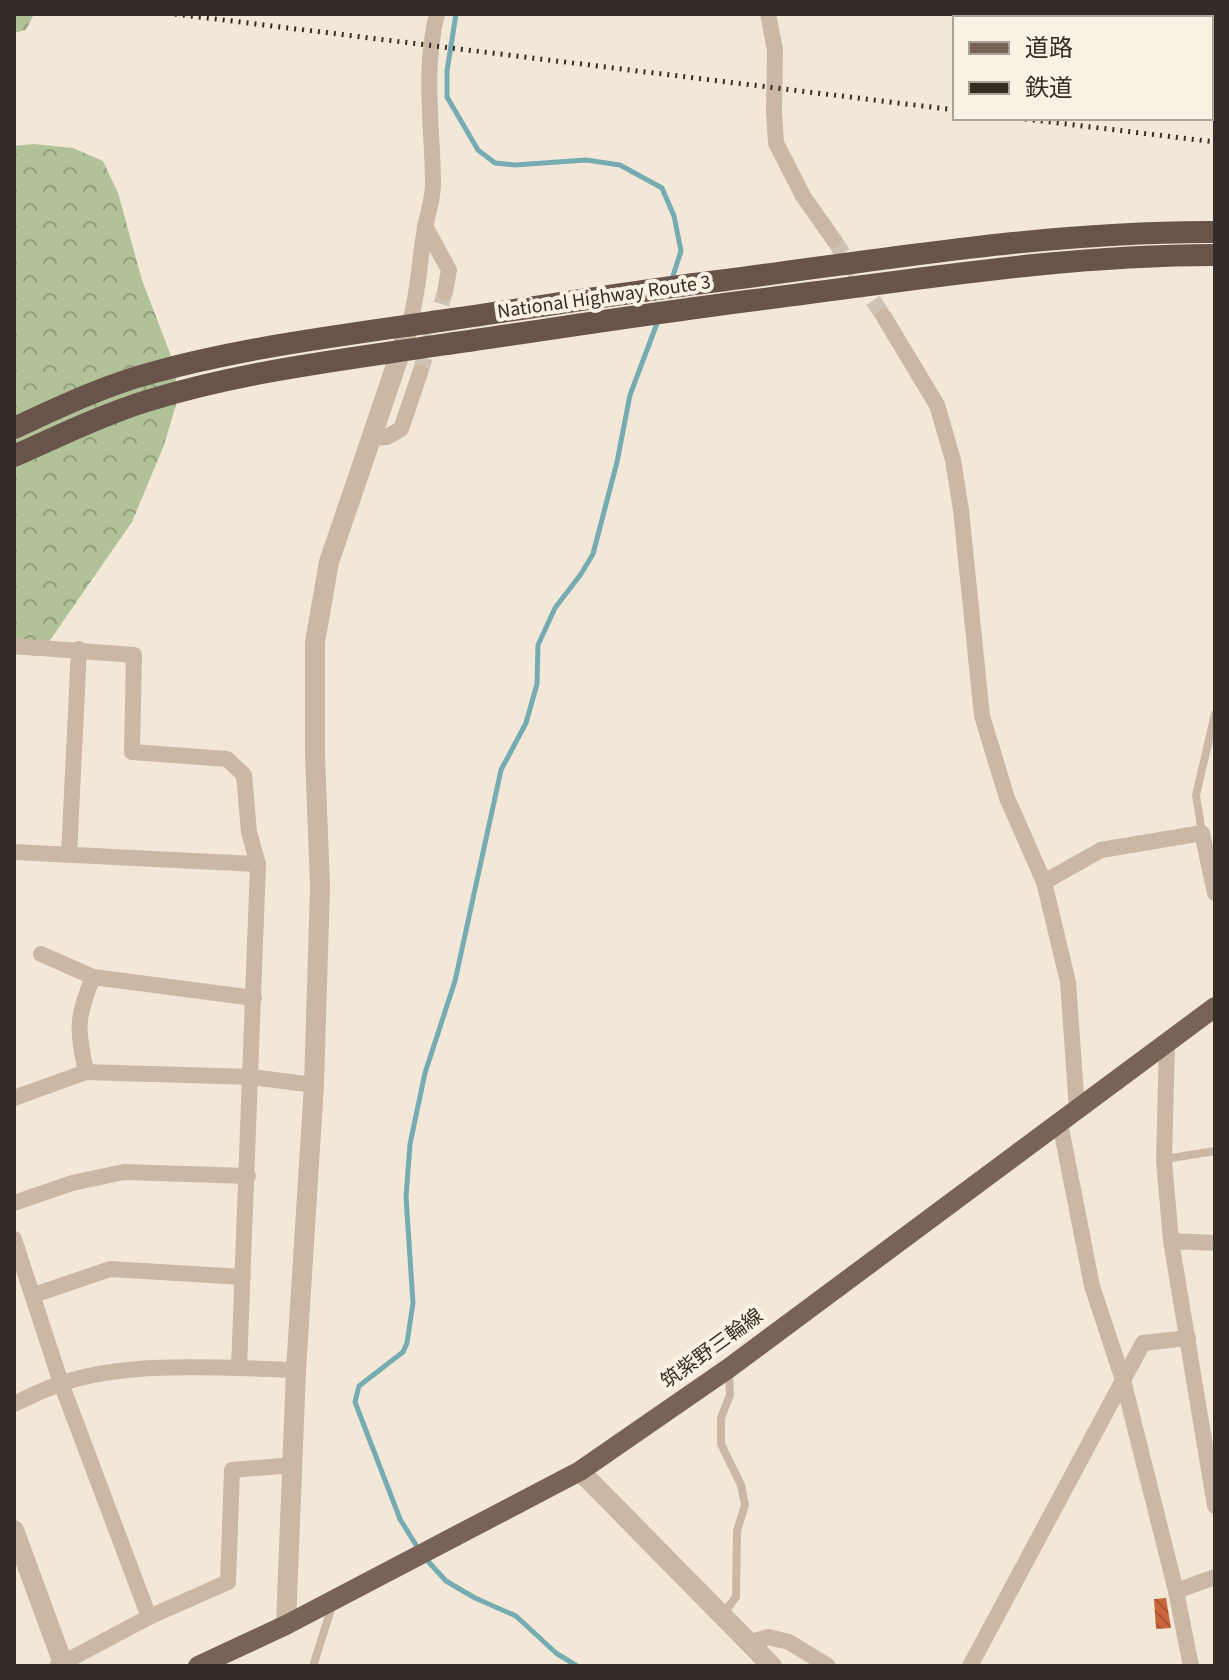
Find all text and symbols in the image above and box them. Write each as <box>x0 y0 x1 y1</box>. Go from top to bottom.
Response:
legend <box>953 16 1213 120</box>
text: 道路 <box>1025 31 1073 66</box>
text: 鉄道 <box>1025 71 1073 106</box>
street label: National Highway Route 3 <box>496 268 712 326</box>
street label: 筑紫野三輪線 <box>655 1302 769 1396</box>

